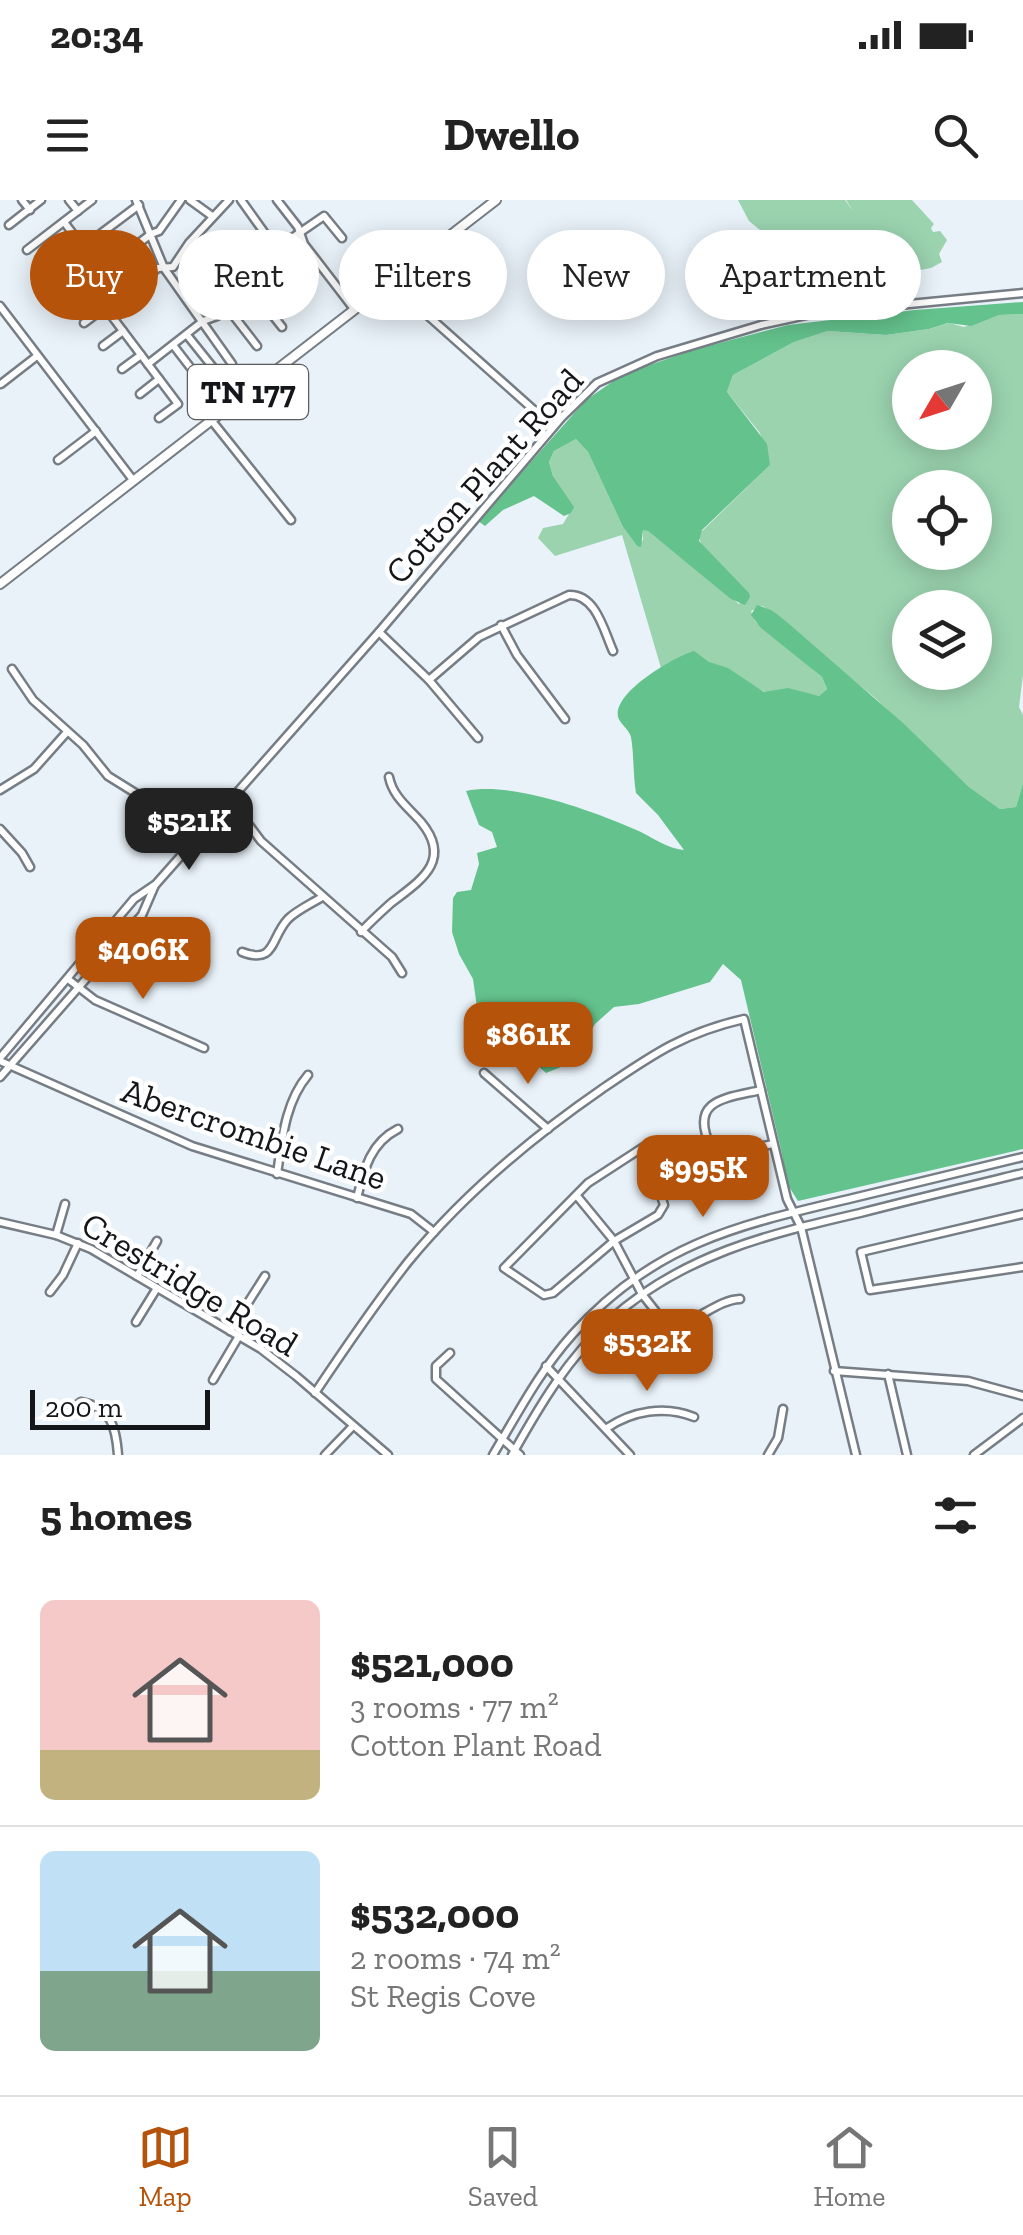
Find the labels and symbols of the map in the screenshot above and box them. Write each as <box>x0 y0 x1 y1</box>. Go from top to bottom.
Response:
north arrow <box>892 350 992 450</box>
street label: Cotton Plant Road <box>376 360 592 592</box>
road number: TN 177 <box>188 365 308 419</box>
pin: $521K <box>119 788 259 873</box>
pin: $406K <box>73 917 213 1002</box>
pin: $861K <box>458 1002 598 1087</box>
street label: Abercrombie Lane <box>116 1069 392 1199</box>
pin: $995K <box>633 1135 773 1220</box>
street label: Crestridge Road <box>74 1203 306 1365</box>
pin: $532K <box>577 1309 717 1394</box>
scale bar <box>30 1385 210 1430</box>

